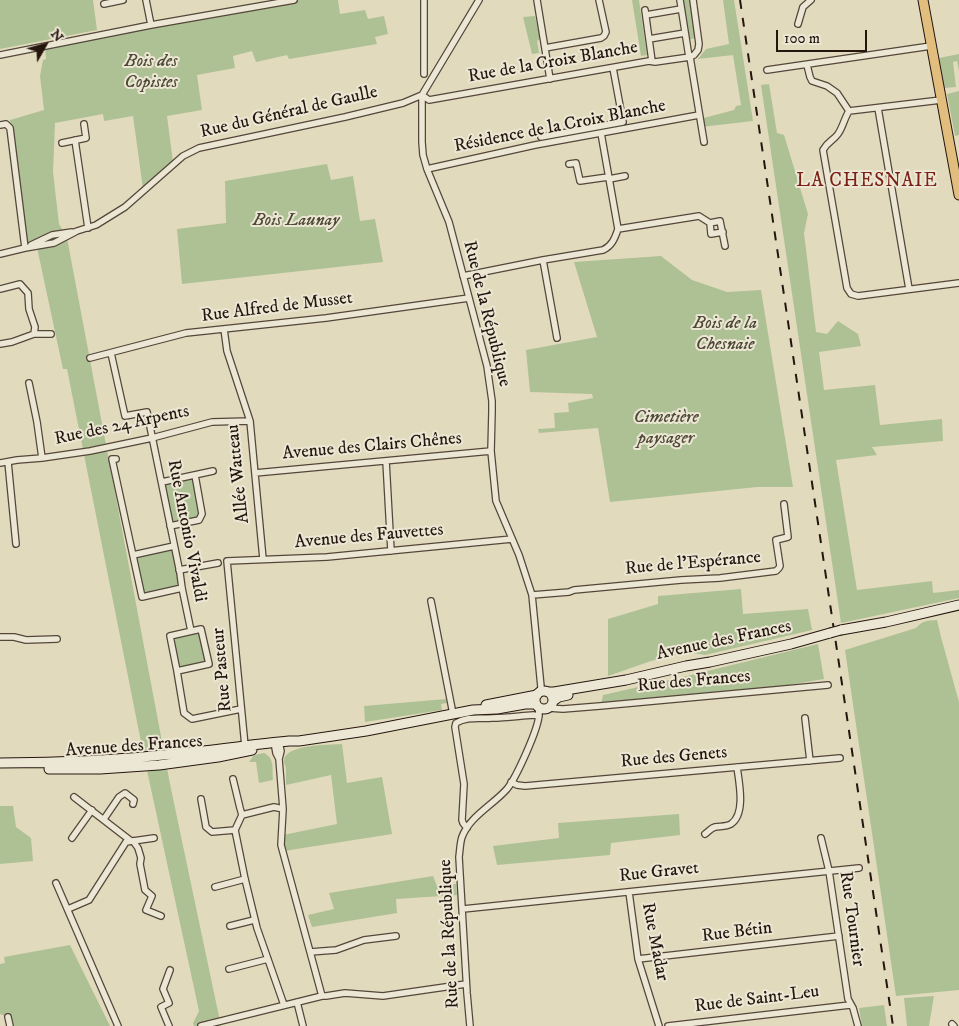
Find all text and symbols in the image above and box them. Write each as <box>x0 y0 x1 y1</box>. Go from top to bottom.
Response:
north arrow <box>20 20 70 70</box>
scale bar <box>779 20 870 52</box>
text: N <box>46 26 67 46</box>
text: 100 m <box>784 29 820 48</box>
street label: Rue de la Croix Blanche <box>466 37 640 89</box>
park label: Bois des Copistes <box>124 51 178 94</box>
street label: Rue du Général de Gaulle <box>198 82 380 144</box>
street label: Résidence de la Croix Blanche <box>452 96 668 158</box>
district label: LA CHESNAIE <box>795 171 939 193</box>
park label: Bois Launay <box>253 210 339 232</box>
street label: Rue de la République <box>457 239 515 389</box>
street label: Rue Alfred de Musset <box>200 288 354 328</box>
park label: Bois de la Chesnaie <box>693 313 757 356</box>
street label: Rue des 24 Arpents <box>53 401 191 451</box>
park label: Cimetière paysager <box>633 407 699 449</box>
street label: Allée Watteau <box>223 423 255 525</box>
street label: Avenue des Clairs Chênes <box>281 428 463 466</box>
street label: Rue Antonio Vivaldi <box>162 458 210 604</box>
street label: Avenue des Fauvettes <box>294 520 444 554</box>
street label: Rue de l'Espérance <box>624 547 762 581</box>
street label: Avenue des Frances <box>655 616 793 666</box>
street label: Rue Pasteur <box>209 627 237 713</box>
street label: Rue des Frances <box>637 666 751 698</box>
street label: Avenue des Frances <box>65 731 203 763</box>
street label: Rue des Genets <box>620 743 728 773</box>
street label: Rue Gravet <box>618 858 700 888</box>
street label: Rue de la République <box>435 859 465 1009</box>
street label: Rue Tournier <box>834 870 868 968</box>
street label: Rue Madar <box>636 901 672 983</box>
street label: Rue Bétin <box>701 918 773 948</box>
street label: Rue de Saint-Leu <box>693 982 821 1018</box>

